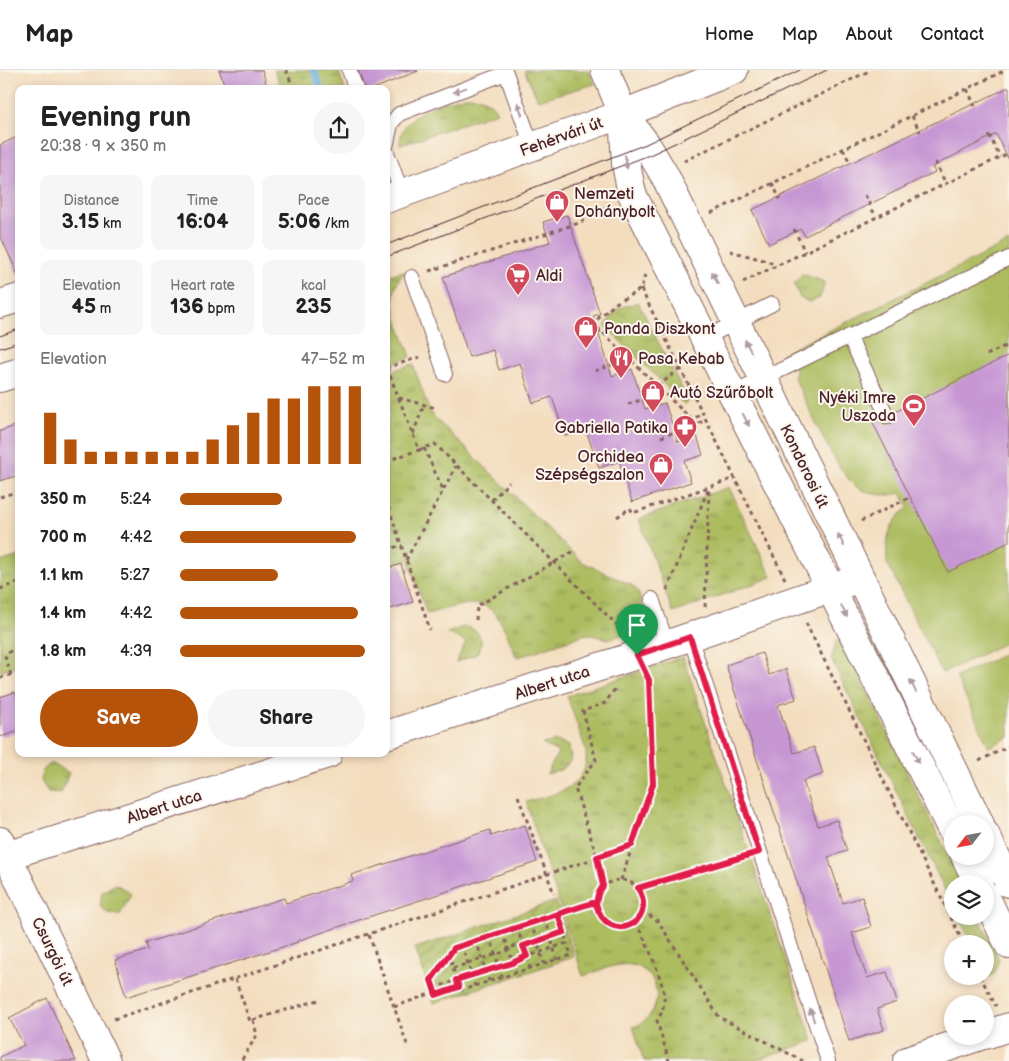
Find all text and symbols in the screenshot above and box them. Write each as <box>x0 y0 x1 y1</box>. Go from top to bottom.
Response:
text: Map <box>25 20 73 49</box>
text: Home <box>705 24 754 45</box>
text: Map <box>782 24 818 45</box>
text: About <box>846 24 893 45</box>
text: Contact <box>921 24 984 45</box>
one-way arrow <box>452 86 467 94</box>
text: Evening run <box>40 101 191 134</box>
one-way arrow <box>516 101 524 116</box>
button: share <box>313 102 365 154</box>
street label: Fehérvári út <box>517 114 606 161</box>
text: 20:38 · 9 × 350 m <box>40 137 166 156</box>
one-way arrow <box>622 155 630 171</box>
place label: Nemzeti Dohánybolt <box>574 185 655 222</box>
shop icon: Nemzeti Dohánybolt <box>544 189 570 223</box>
text: Distance <box>64 192 119 209</box>
text: Time <box>187 192 218 209</box>
text: Pace <box>298 192 329 209</box>
text: 3.15 <box>61 209 99 234</box>
text: 16:04 <box>176 209 229 234</box>
text: 5:06 <box>278 209 321 234</box>
text: km <box>99 215 122 232</box>
text: /km <box>321 215 349 232</box>
supermarket icon: Aldi <box>505 262 531 296</box>
place label: Aldi <box>536 267 562 286</box>
one-way arrow <box>711 271 719 285</box>
text: Elevation <box>62 277 121 294</box>
text: Heart rate <box>170 277 235 294</box>
text: kcal <box>301 277 326 294</box>
text: 45 <box>72 294 96 319</box>
text: 136 <box>170 294 204 319</box>
text: 235 <box>295 294 332 319</box>
text: m <box>96 300 111 317</box>
text: bpm <box>204 300 235 317</box>
shop icon: Panda Diszkont <box>573 315 599 349</box>
place label: Panda Diszkont <box>604 320 716 339</box>
one-way arrow <box>744 339 752 353</box>
restaurant icon: Pasa Kebab <box>608 345 634 379</box>
text: Elevation <box>40 350 107 369</box>
text: 47–52 m <box>301 350 365 369</box>
place label: Pasa Kebab <box>638 350 724 369</box>
shop icon: Autó Szűrőbolt <box>640 379 666 413</box>
place label: Autó Szűrőbolt <box>670 384 774 403</box>
place label: Nyéki Imre Uszoda <box>818 389 897 426</box>
sports icon: Nyéki Imre Uszoda <box>901 393 927 427</box>
one-way arrow <box>742 413 750 427</box>
pharmacy icon: Gabriella Patika <box>672 414 698 448</box>
place label: Gabriella Patika <box>555 419 668 438</box>
street label: Kondorosi út <box>775 422 832 512</box>
place label: Orchidea Szépségszalon <box>535 448 644 485</box>
shop icon: Orchidea Szépségszalon <box>648 452 674 486</box>
text: 350 m <box>40 490 87 509</box>
text: 5:24 <box>120 490 151 509</box>
text: 700 m <box>40 528 87 547</box>
text: 4:42 <box>120 528 152 547</box>
one-way arrow <box>837 533 845 547</box>
text: 1.1 km <box>40 566 83 585</box>
text: 5:27 <box>120 566 150 585</box>
text: 1.4 km <box>40 604 86 623</box>
text: 4:42 <box>120 604 152 623</box>
pin <box>616 604 658 655</box>
one-way arrow <box>840 604 848 618</box>
icon: arrive <box>623 611 651 639</box>
text: 1.8 km <box>40 642 86 661</box>
text: 4:39 <box>120 642 152 661</box>
street label: Albert utca <box>512 662 592 705</box>
one-way arrow <box>908 678 917 693</box>
button: Save <box>40 689 198 747</box>
button: Share <box>208 689 365 747</box>
one-way arrow <box>912 749 920 764</box>
street label: Albert utca <box>124 786 204 829</box>
north arrow <box>944 815 994 865</box>
map controls <box>944 815 994 1045</box>
button: layers <box>944 875 994 925</box>
street label: Csurgói út <box>27 914 76 989</box>
button: + <box>944 935 994 985</box>
button: − <box>944 995 994 1045</box>
one-way arrow <box>808 1007 816 1022</box>

